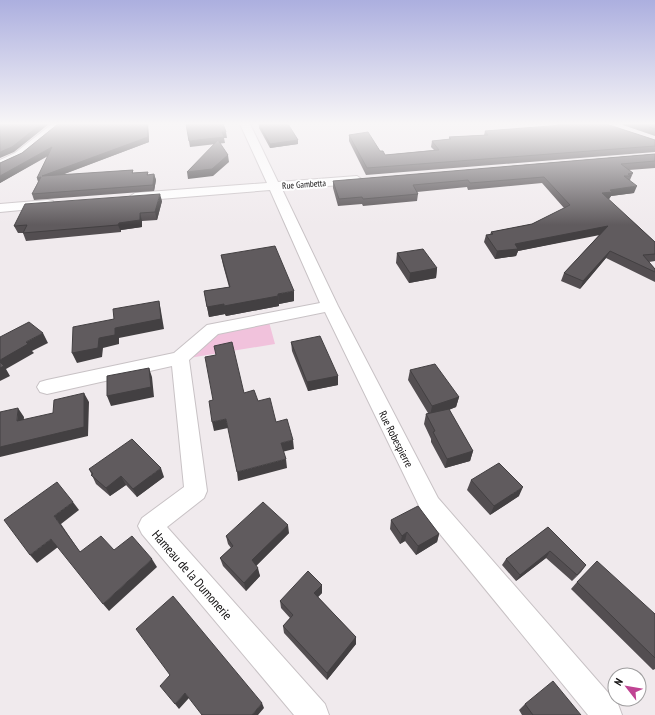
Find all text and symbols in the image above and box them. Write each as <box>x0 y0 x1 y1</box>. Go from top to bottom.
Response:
street label: Rue Gambetta <box>282 177 327 191</box>
street label: Rue Robespierre <box>376 408 416 470</box>
street label: Hameau de la Dumonerie <box>148 527 236 623</box>
north arrow <box>607 667 647 707</box>
text: N <box>611 676 626 688</box>

